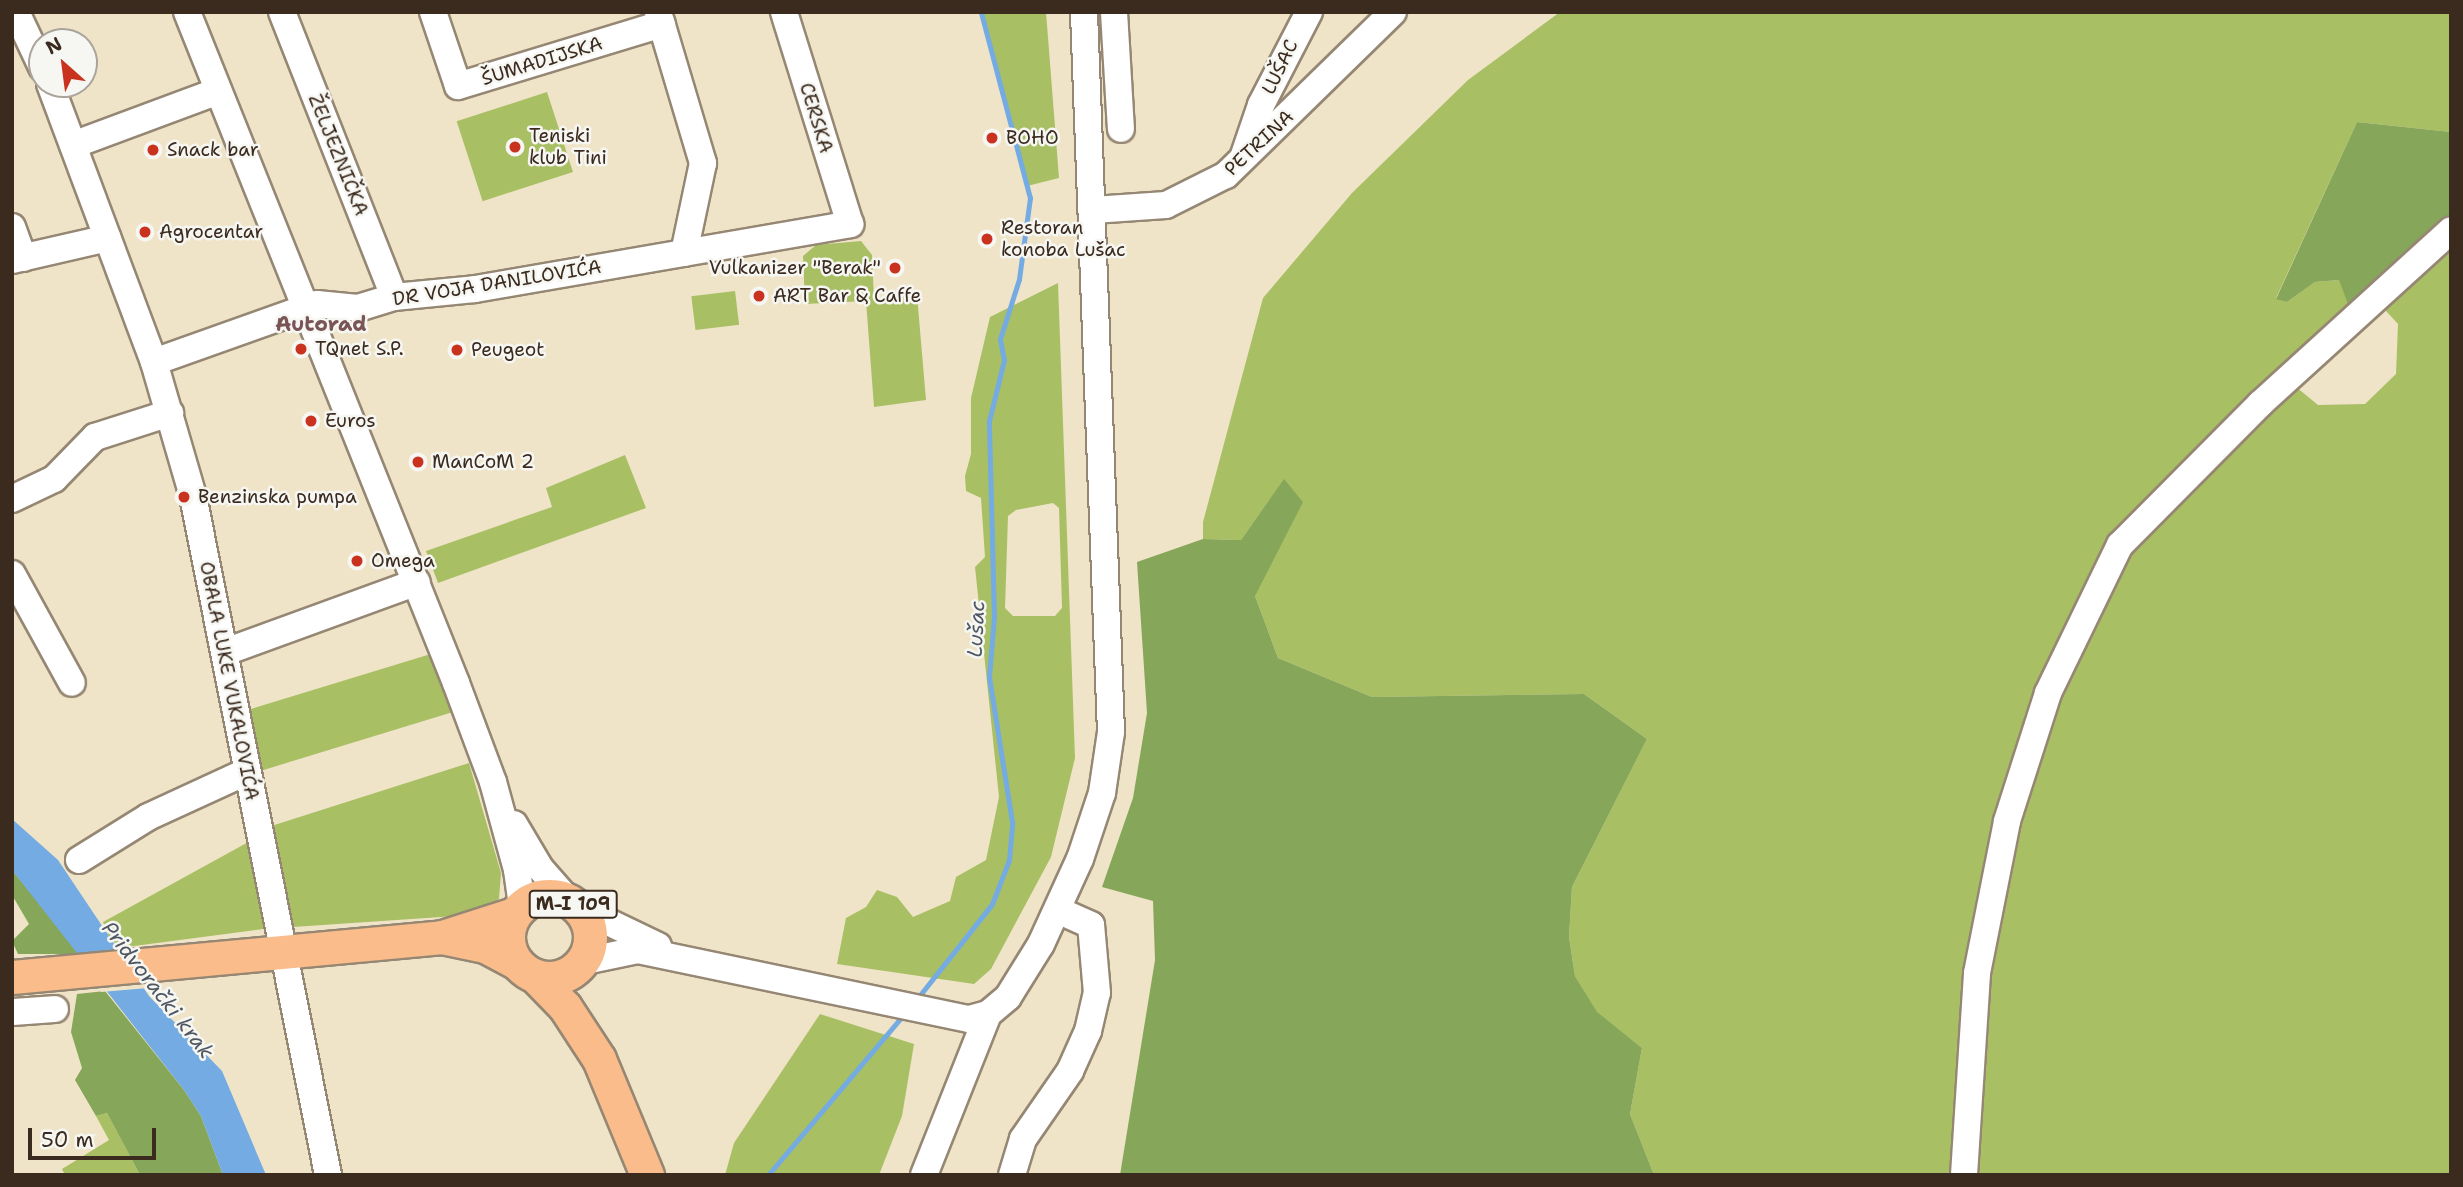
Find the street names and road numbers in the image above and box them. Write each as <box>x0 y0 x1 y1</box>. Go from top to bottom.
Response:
street label: ŠUMADIJSKA <box>479 32 605 90</box>
street label: LUŠAC <box>1257 36 1303 98</box>
street label: CERSKA <box>795 80 837 156</box>
street label: ŽELJEZNIČKA <box>303 91 373 219</box>
street label: PETRINA <box>1220 105 1298 181</box>
street label: DR VOJA DANILOVIĆA <box>391 255 603 311</box>
street label: OBALA LUKE VUKALOVIĆA <box>195 560 263 802</box>
road number: M-I 109 <box>528 890 618 918</box>

